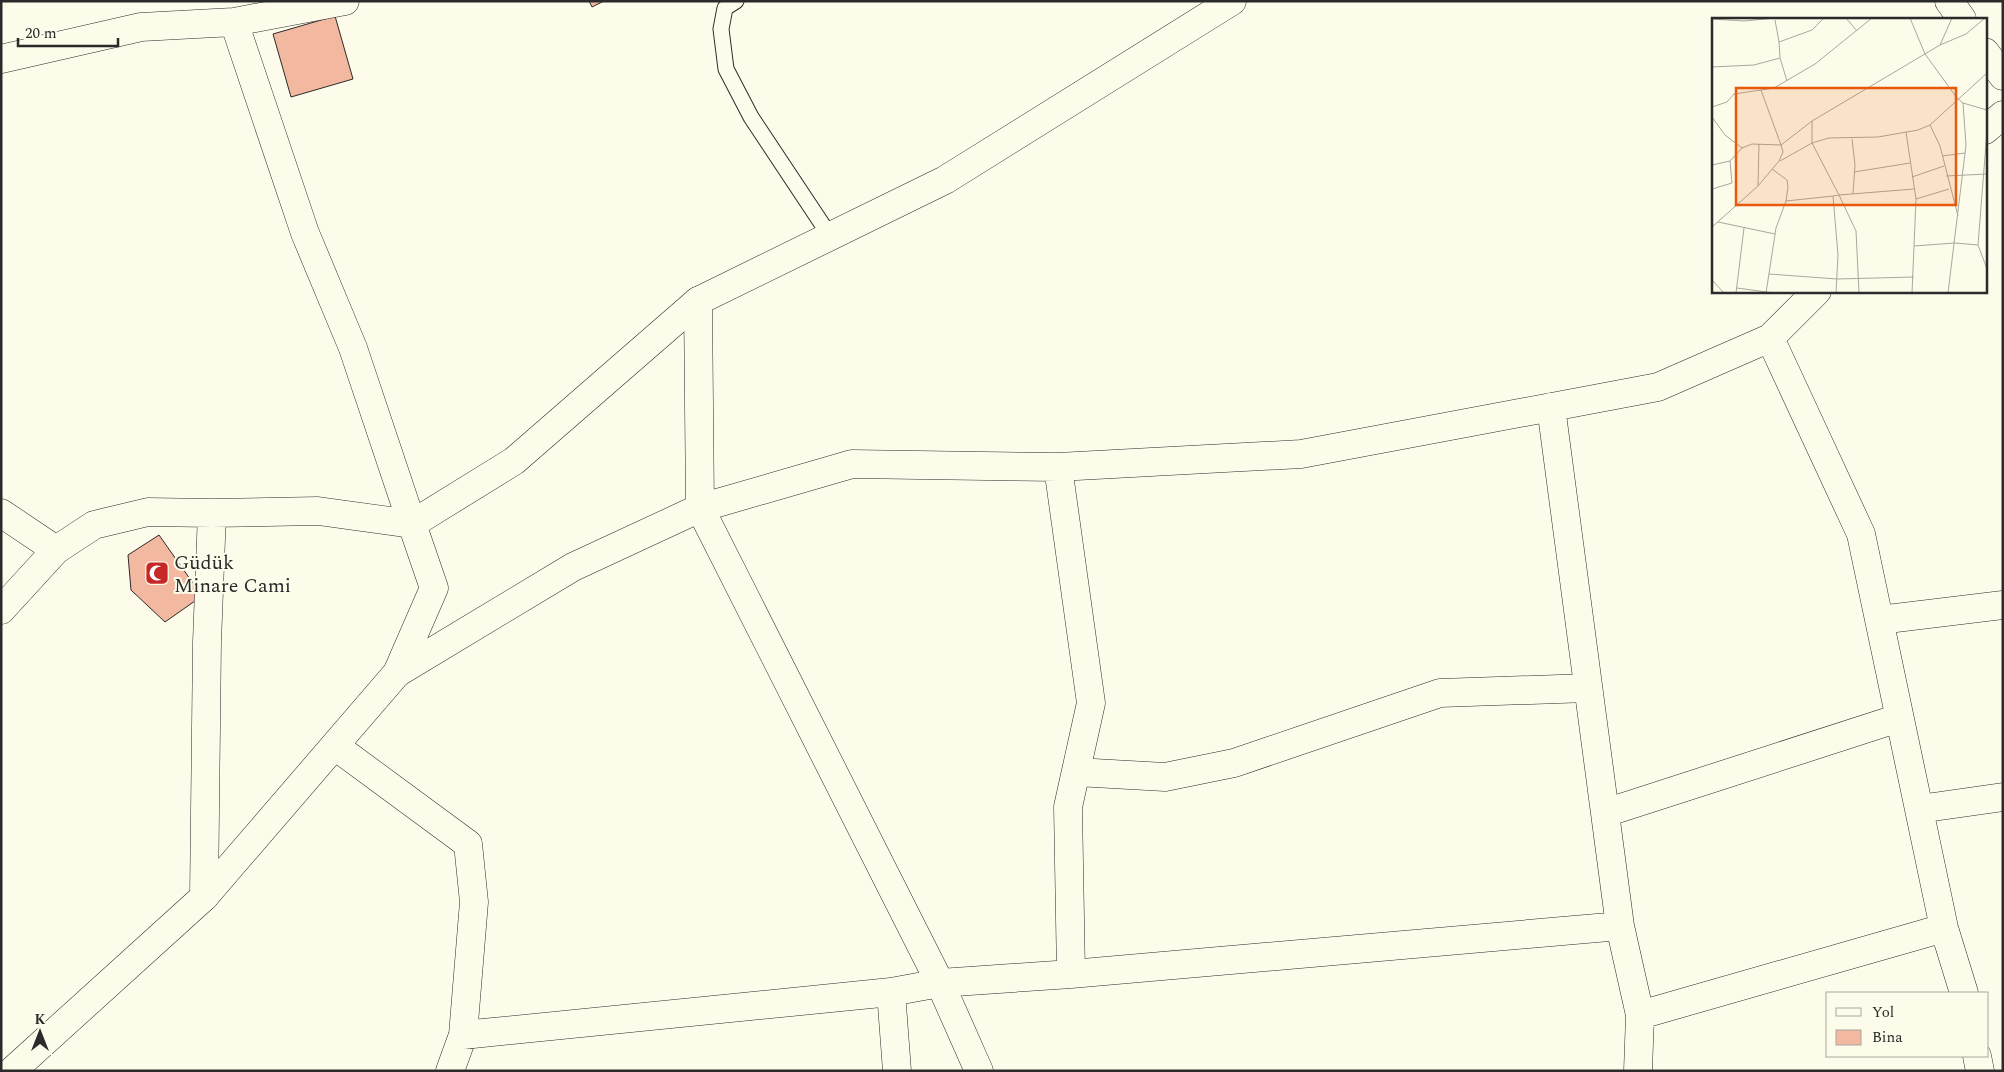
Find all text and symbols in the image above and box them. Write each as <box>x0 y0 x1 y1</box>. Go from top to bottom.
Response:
scale bar <box>18 15 118 47</box>
inset map <box>1712 18 1986 292</box>
text: 20 m <box>25 22 57 45</box>
place label: Güdük Minare Cami <box>174 548 291 601</box>
mosque icon: Güdük Minare Cami <box>144 560 170 586</box>
legend <box>1826 992 1989 1057</box>
text: Yol <box>1872 1001 1894 1024</box>
north arrow <box>15 1007 65 1057</box>
text: K <box>35 1009 46 1030</box>
text: Bina <box>1872 1026 1903 1049</box>

